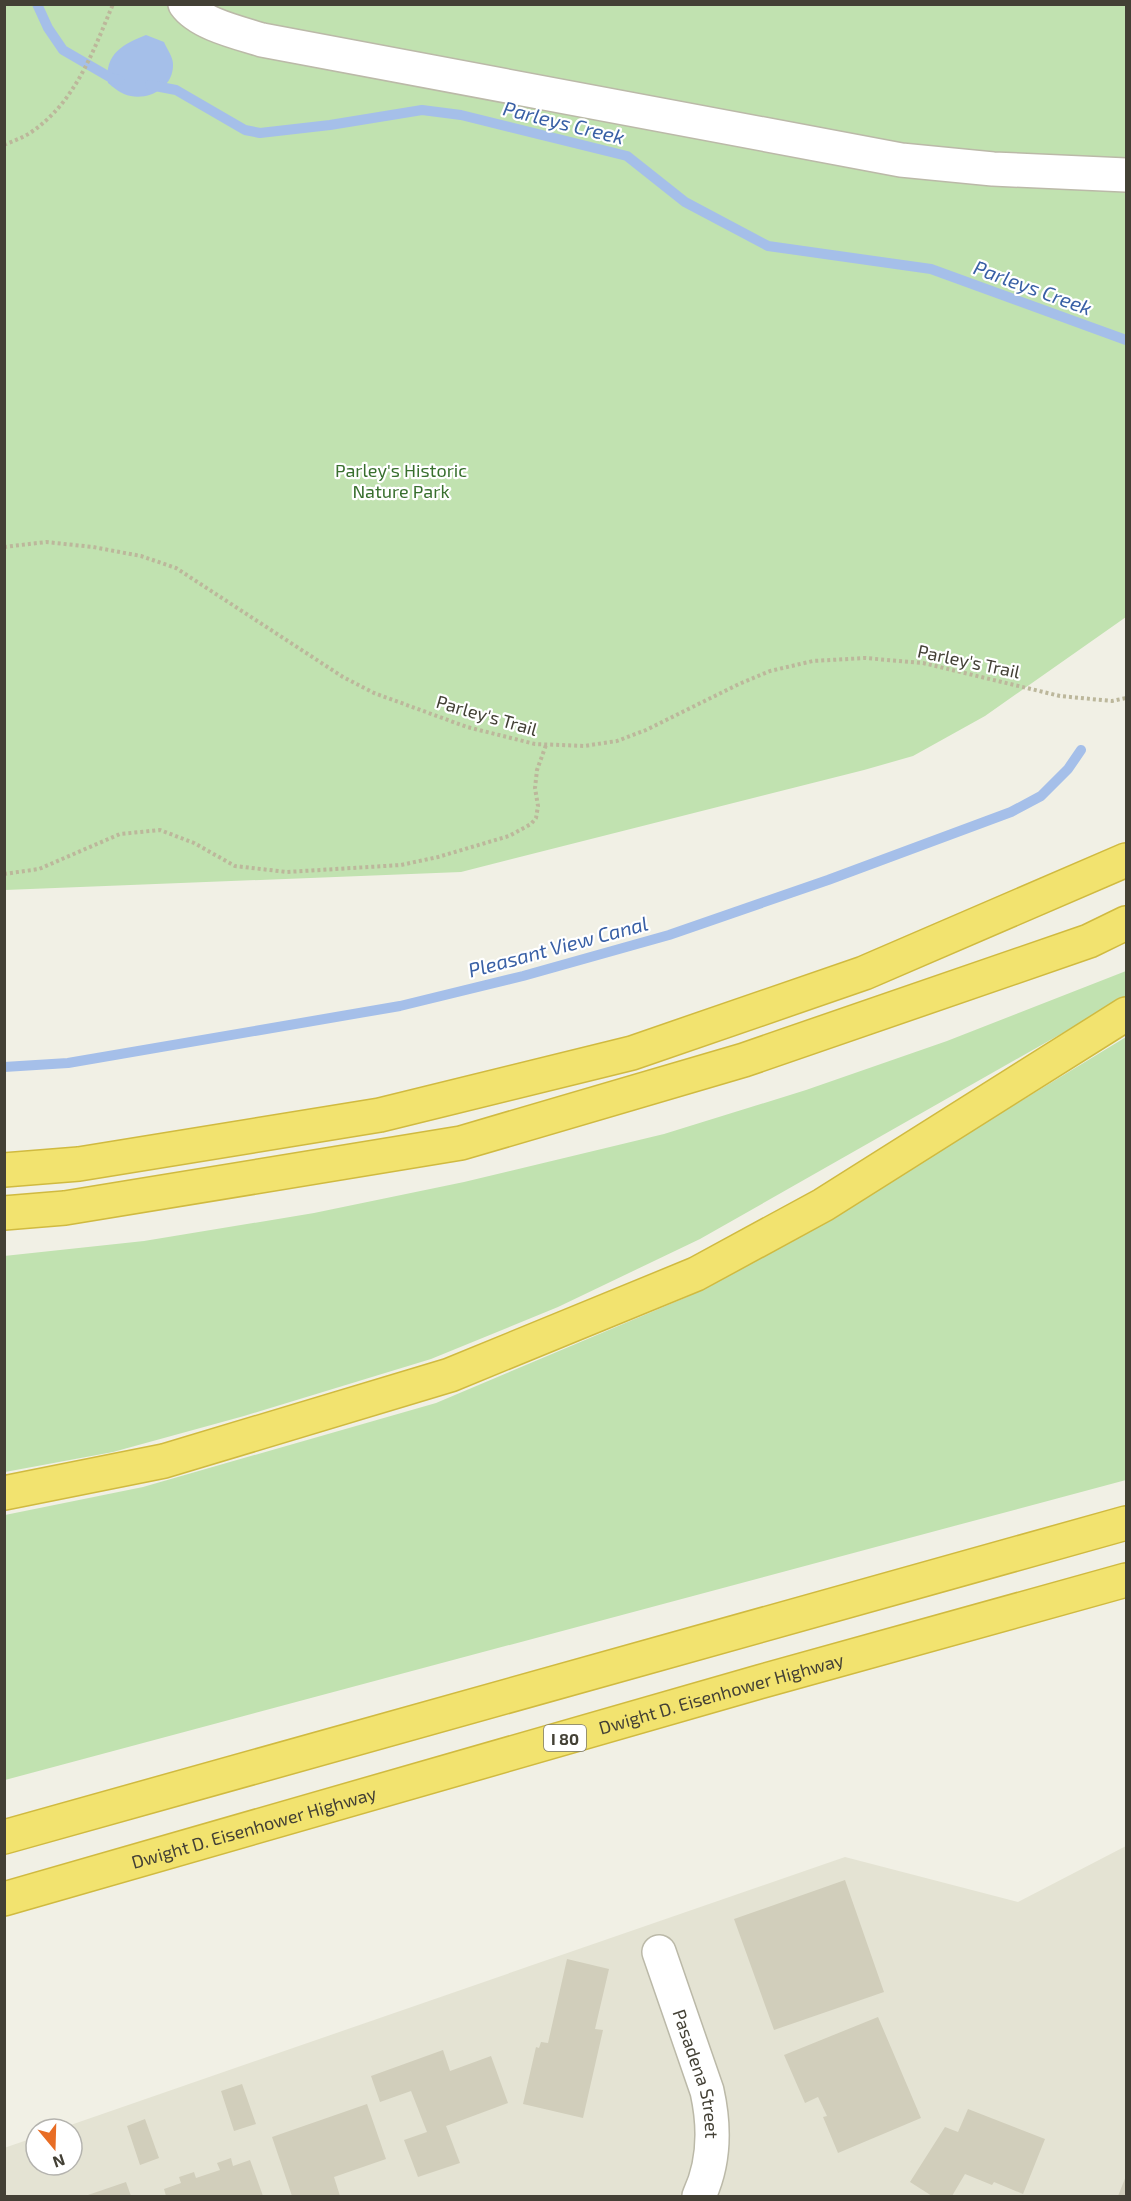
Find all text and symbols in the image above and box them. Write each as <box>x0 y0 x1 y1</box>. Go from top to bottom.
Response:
water label: Parleys Creek <box>501 95 627 150</box>
water label: Parleys Creek <box>970 254 1095 320</box>
park label: Parley's Historic Nature Park <box>335 459 467 502</box>
street label: Parley's Trail <box>916 639 1023 683</box>
street label: Parley's Trail <box>434 690 541 740</box>
water label: Pleasant View Canal <box>465 910 651 982</box>
street label: Dwight D. Eisenhower Highway <box>596 1648 847 1739</box>
road number: I 80 <box>544 1725 586 1751</box>
street label: Dwight D. Eisenhower Highway <box>129 1781 379 1873</box>
street label: Pasadena Street <box>669 2006 723 2139</box>
north arrow <box>24 2117 84 2177</box>
text: N <box>50 2151 68 2173</box>

